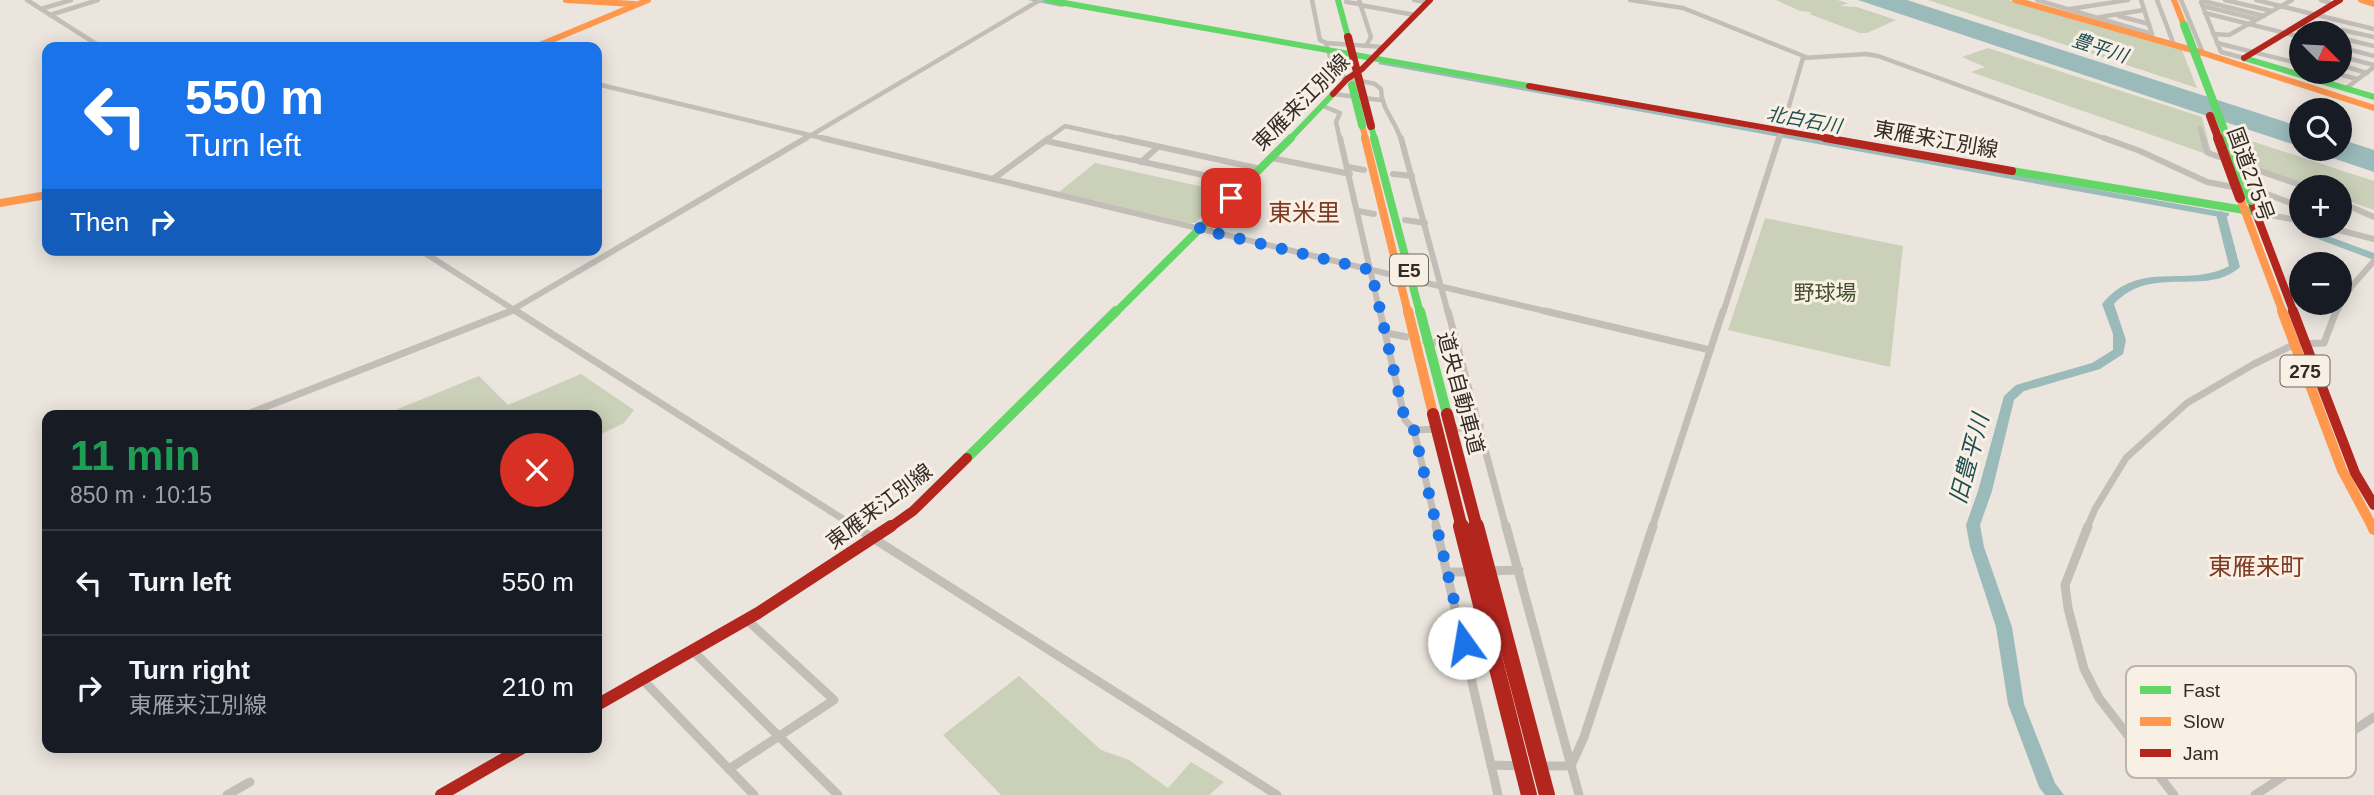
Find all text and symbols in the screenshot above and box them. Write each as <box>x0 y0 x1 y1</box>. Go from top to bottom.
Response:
north arrow <box>2289 21 2352 84</box>
map controls <box>2289 21 2352 315</box>
water label: 豊平川 <box>2070 29 2132 67</box>
street label: 東雁来江別線 <box>1248 49 1354 155</box>
icon: left <box>70 70 161 161</box>
text: 550 m <box>185 70 324 124</box>
button: search <box>2289 98 2352 161</box>
water label: 北白石川 <box>1765 103 1845 137</box>
street label: 東雁来江別線 <box>1872 117 2000 161</box>
street label: 国道275号 <box>2223 124 2279 224</box>
text: Turn left <box>185 127 301 163</box>
pin <box>1201 168 1261 228</box>
button: + <box>2289 175 2352 238</box>
icon: arrive <box>1212 179 1250 217</box>
district label: 東米里 <box>1268 199 1340 226</box>
icon: right <box>143 203 181 241</box>
text: Then <box>70 207 129 237</box>
button: − <box>2289 252 2352 315</box>
road number: E5 <box>1390 254 1428 286</box>
park label: 野球場 <box>1794 281 1857 304</box>
street label: 道央自動車道 <box>1434 329 1488 457</box>
road number: 275 <box>2280 356 2330 386</box>
water label: 旧豊平川 <box>1945 408 1994 507</box>
text: 11 min <box>70 432 201 479</box>
button: close <box>500 433 574 507</box>
street label: 東雁来江別線 <box>822 459 936 553</box>
text: 850 m · 10:15 <box>70 482 212 508</box>
district label: 東雁来町 <box>2208 553 2304 580</box>
icon: left <box>70 564 108 602</box>
text: Turn left <box>129 567 231 597</box>
text: 550 m <box>502 567 574 597</box>
position arrow <box>1427 606 1501 680</box>
text: Turn right <box>129 655 250 685</box>
legend <box>2126 666 2356 778</box>
icon: right <box>70 669 108 707</box>
text: 210 m <box>502 672 574 702</box>
text: Fast <box>2183 680 2221 701</box>
text: 東雁来江別線 <box>129 692 267 718</box>
text: Slow <box>2183 711 2224 732</box>
text: Jam <box>2183 743 2219 764</box>

